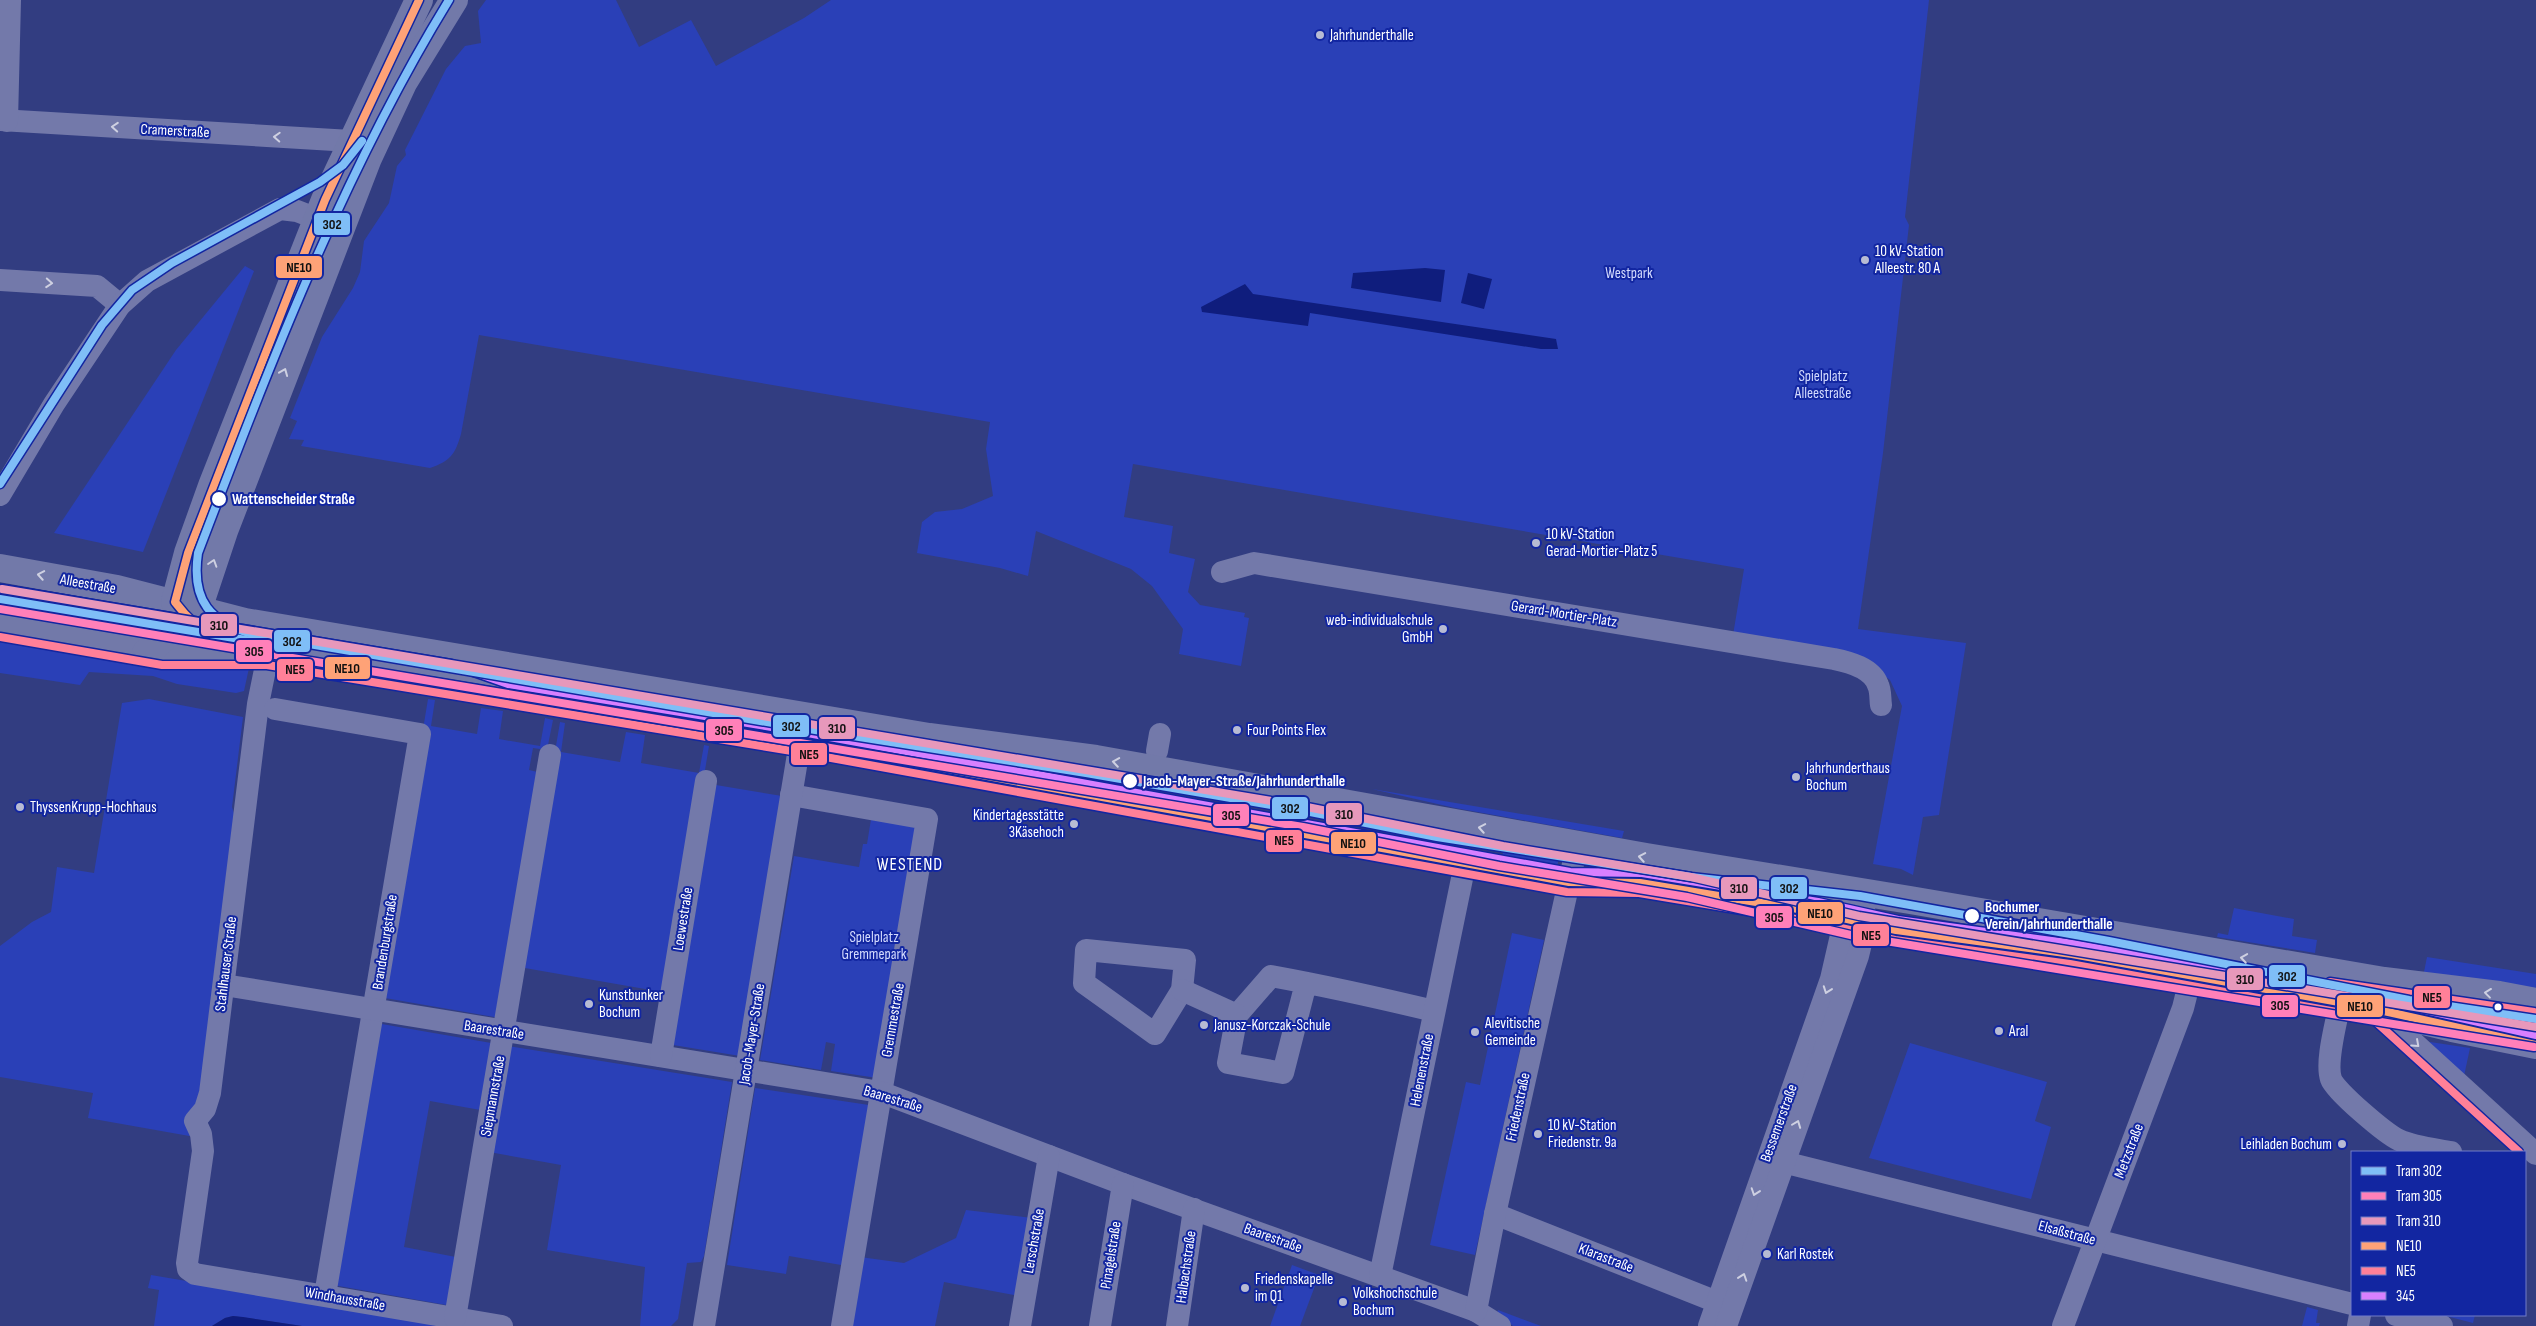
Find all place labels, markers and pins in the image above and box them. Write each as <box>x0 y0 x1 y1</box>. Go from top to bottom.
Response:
place label: Jahrhunderthalle <box>1329 26 1414 45</box>
marker: Jahrhunderthalle <box>1314 29 1326 41</box>
place label: 10 kV-Station Alleestr. 80 A <box>1874 242 1943 278</box>
marker: 10 kV-Station Alleestr. 80 A <box>1859 254 1871 266</box>
marker: Wattenscheider Straße <box>210 490 228 508</box>
place label: Wattenscheider Straße <box>232 490 355 509</box>
place label: 10 kV-Station Gerad-Mortier-Platz 5 <box>1546 525 1657 561</box>
marker: 10 kV-Station Gerad-Mortier-Platz 5 <box>1530 537 1542 549</box>
place label: web-individualschule GmbH <box>1326 611 1433 647</box>
marker: web-individualschule GmbH <box>1437 623 1449 635</box>
place label: Four Points Flex <box>1247 721 1326 740</box>
marker: Four Points Flex <box>1231 724 1243 736</box>
place label: Jahrhunderthaus Bochum <box>1805 759 1890 795</box>
marker: Jahrhunderthaus Bochum <box>1790 771 1802 783</box>
marker: Jacob-Mayer-Straße/Jahrhunderthalle <box>1121 772 1139 790</box>
place label: Jacob-Mayer-Straße/Jahrhunderthalle <box>1142 772 1345 791</box>
place label: ThyssenKrupp-Hochhaus <box>30 798 157 817</box>
marker: ThyssenKrupp-Hochhaus <box>14 801 26 813</box>
place label: Kindertagesstätte 3Käsehoch <box>973 806 1064 842</box>
marker: Kindertagesstätte 3Käsehoch <box>1068 818 1080 830</box>
place label: Bochumer Verein/Jahrhunderthalle <box>1985 898 2113 934</box>
marker: Bochumer Verein/Jahrhunderthalle <box>1963 907 1981 925</box>
place label: Kunstbunker Bochum <box>599 986 664 1022</box>
marker: Kunstbunker Bochum <box>583 998 595 1010</box>
unlabelled marker <box>2493 1002 2503 1012</box>
place label: Alevitische Gemeinde <box>1484 1014 1540 1050</box>
place label: Janusz-Korczak-Schule <box>1213 1016 1331 1035</box>
marker: Janusz-Korczak-Schule <box>1198 1019 1210 1031</box>
place label: Aral <box>2008 1022 2028 1041</box>
marker: Aral <box>1993 1025 2005 1037</box>
marker: Alevitische Gemeinde <box>1469 1026 1481 1038</box>
place label: 10 kV-Station Friedenstr. 9a <box>1548 1116 1617 1152</box>
marker: 10 kV-Station Friedenstr. 9a <box>1532 1128 1544 1140</box>
place label: Leihladen Bochum <box>2240 1135 2332 1154</box>
marker: Leihladen Bochum <box>2336 1138 2348 1150</box>
place label: Karl Rostek <box>1777 1245 1834 1264</box>
marker: Karl Rostek <box>1761 1248 1773 1260</box>
place label: Friedenskapelle im Q1 <box>1255 1270 1333 1306</box>
marker: Friedenskapelle im Q1 <box>1239 1282 1251 1294</box>
place label: Volkshochschule Bochum <box>1353 1284 1437 1320</box>
marker: Volkshochschule Bochum <box>1337 1296 1349 1308</box>

